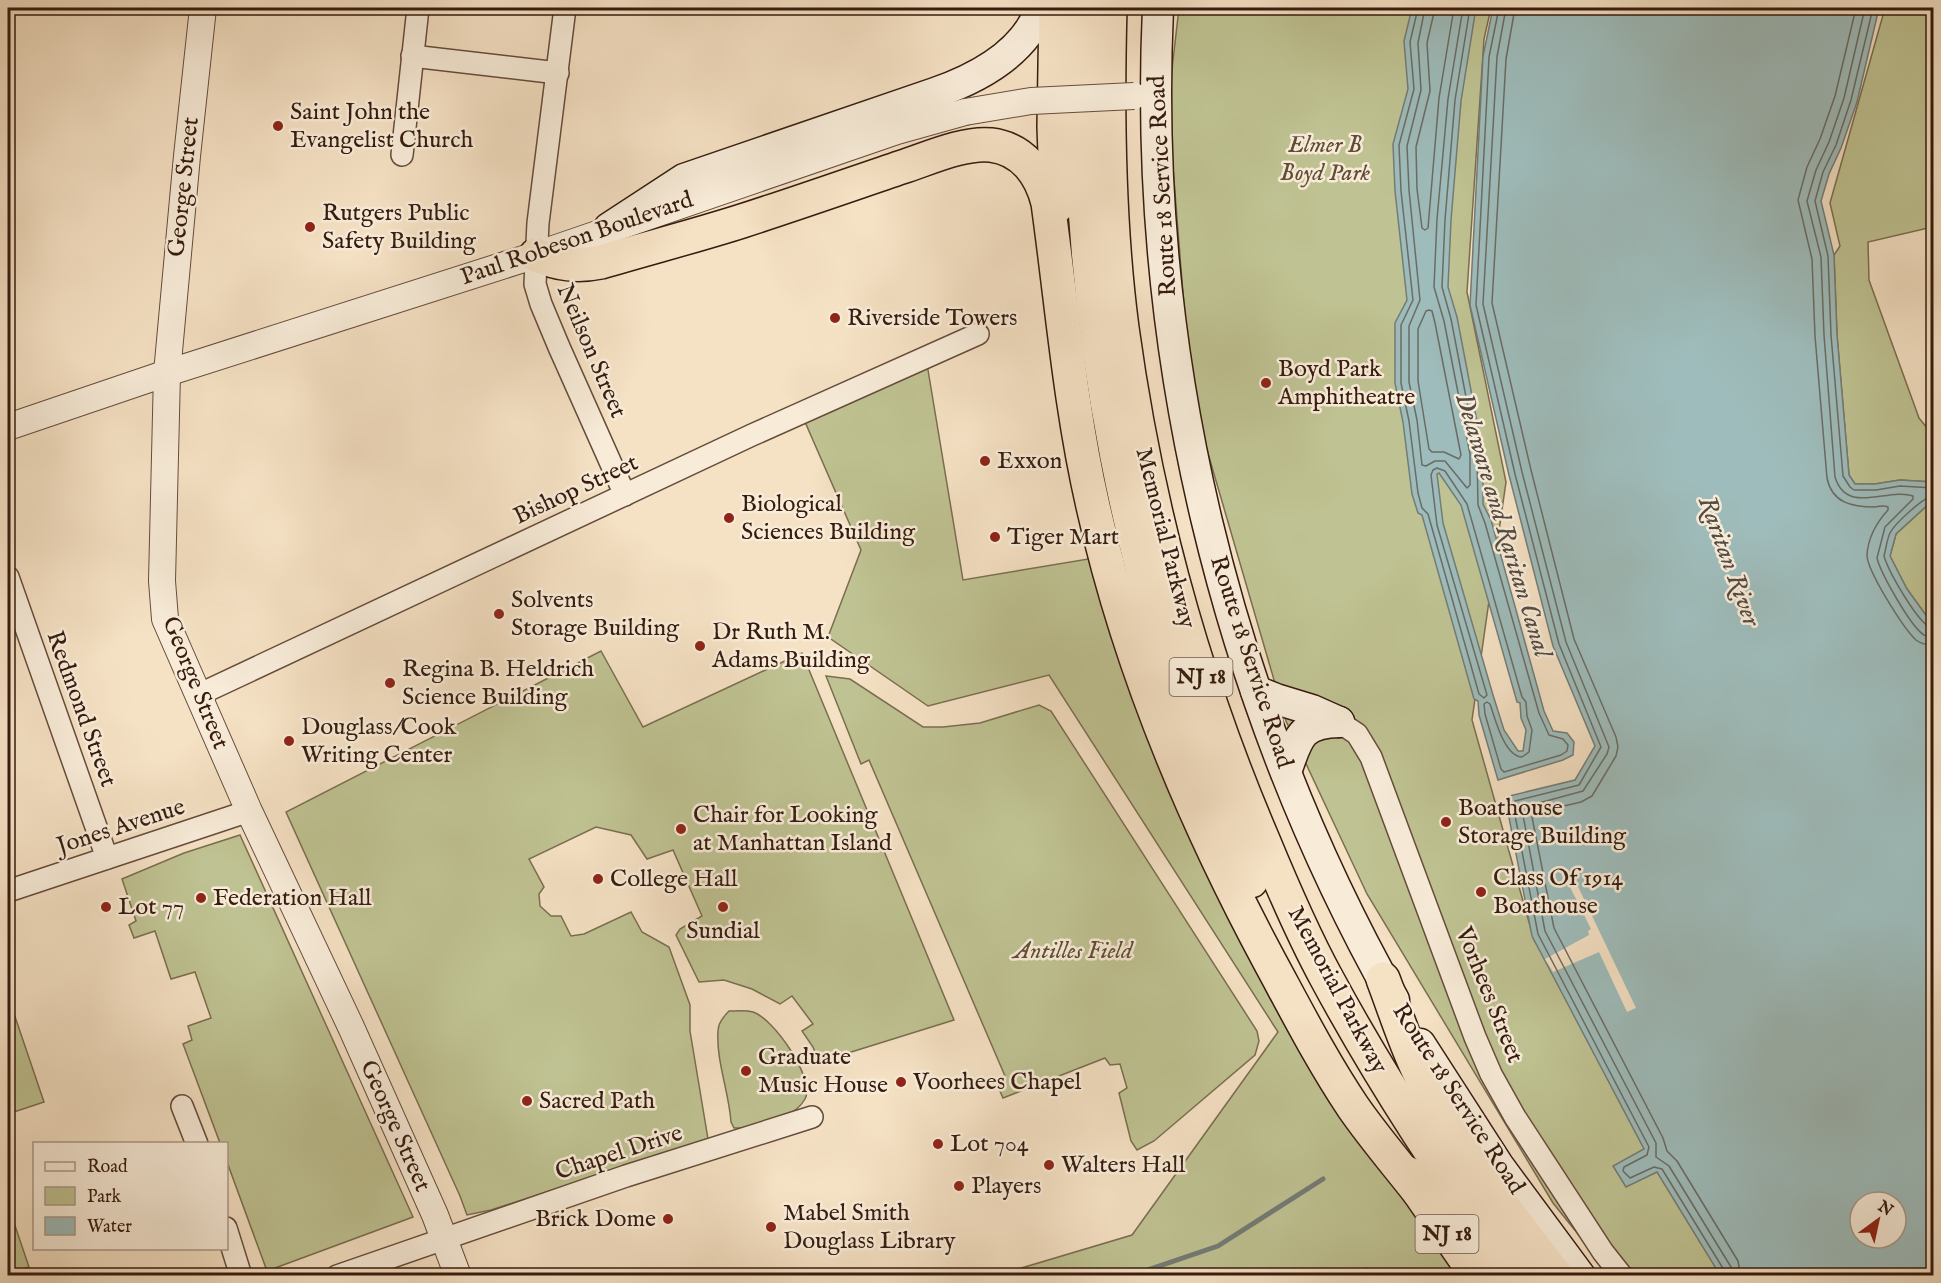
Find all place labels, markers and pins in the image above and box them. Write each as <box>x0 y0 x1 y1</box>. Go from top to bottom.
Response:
place label: Saint John the Evangelist Church <box>290 97 473 156</box>
marker: Saint John the Evangelist Church <box>271 119 285 133</box>
place label: Rutgers Public Safety Building <box>322 198 477 257</box>
marker: Rutgers Public Safety Building <box>303 220 317 234</box>
place label: Riverside Towers <box>847 303 1018 334</box>
marker: Riverside Towers <box>828 311 842 325</box>
place label: Boyd Park Amphitheatre <box>1277 354 1415 413</box>
marker: Boyd Park Amphitheatre <box>1259 376 1273 390</box>
place label: Exxon <box>997 446 1063 477</box>
marker: Exxon <box>978 454 992 468</box>
place label: Biological Sciences Building <box>741 489 916 548</box>
marker: Biological Sciences Building <box>722 511 736 525</box>
place label: Tiger Mart <box>1007 522 1119 553</box>
marker: Tiger Mart <box>988 530 1002 544</box>
place label: Solvents Storage Building <box>511 585 680 644</box>
marker: Solvents Storage Building <box>492 607 506 621</box>
place label: Dr Ruth M. Adams Building <box>711 617 871 676</box>
marker: Dr Ruth M. Adams Building <box>693 639 707 653</box>
place label: Regina B. Heldrich Science Building <box>402 654 594 713</box>
marker: Regina B. Heldrich Science Building <box>383 676 397 690</box>
place label: Douglass/Cook Writing Center <box>301 712 457 771</box>
marker: Douglass/Cook Writing Center <box>282 734 296 748</box>
place label: Boathouse Storage Building <box>1458 793 1627 852</box>
place label: Chair for Looking at Manhattan Island <box>693 800 892 859</box>
marker: Boathouse Storage Building <box>1439 815 1453 829</box>
marker: Chair for Looking at Manhattan Island <box>674 822 688 836</box>
place label: Class Of 1914 Boathouse <box>1493 863 1623 922</box>
place label: College Hall <box>610 864 738 895</box>
marker: College Hall <box>591 872 605 886</box>
place label: Federation Hall <box>213 883 372 914</box>
marker: Class Of 1914 Boathouse <box>1474 885 1488 899</box>
marker: Federation Hall <box>194 891 208 905</box>
place label: Lot 77 <box>118 892 184 923</box>
marker: Lot 77 <box>99 900 113 914</box>
marker: Sundial <box>716 900 730 914</box>
place label: Sundial <box>686 916 760 947</box>
place label: Graduate Music House <box>758 1042 888 1101</box>
marker: Graduate Music House <box>739 1064 753 1078</box>
place label: Voorhees Chapel <box>912 1067 1082 1098</box>
marker: Voorhees Chapel <box>894 1075 908 1089</box>
place label: Sacred Path <box>539 1086 655 1117</box>
marker: Sacred Path <box>520 1094 534 1108</box>
place label: Lot 704 <box>950 1129 1029 1160</box>
marker: Lot 704 <box>931 1137 945 1151</box>
place label: Walters Hall <box>1061 1150 1186 1181</box>
marker: Walters Hall <box>1042 1158 1056 1172</box>
place label: Players <box>971 1171 1041 1202</box>
marker: Players <box>952 1179 966 1193</box>
place label: Mabel Smith Douglass Library <box>783 1198 956 1257</box>
place label: Brick Dome <box>535 1204 656 1235</box>
marker: Brick Dome <box>661 1212 675 1226</box>
marker: Mabel Smith Douglass Library <box>764 1220 778 1234</box>

